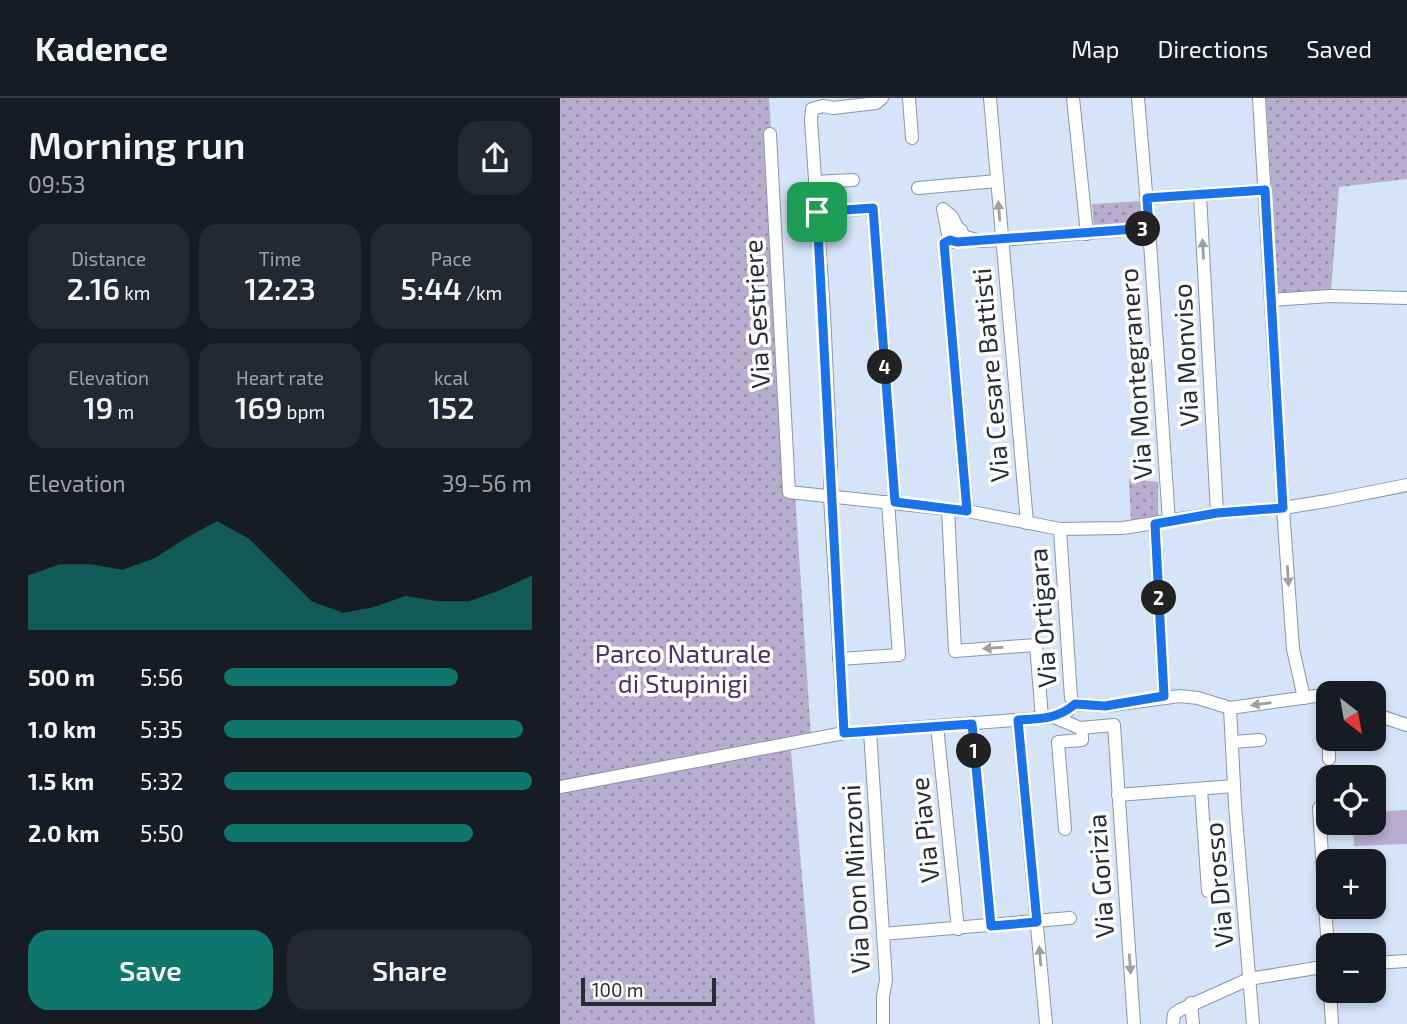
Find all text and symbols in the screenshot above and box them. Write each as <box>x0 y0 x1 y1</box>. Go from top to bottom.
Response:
text: Kadence <box>35 28 168 68</box>
text: Map <box>1071 34 1119 63</box>
text: Directions <box>1157 34 1268 63</box>
text: Saved <box>1306 34 1372 63</box>
text: Morning run <box>28 121 246 167</box>
button: share <box>458 121 532 195</box>
text: 09:53 <box>28 170 86 198</box>
pin <box>787 182 847 242</box>
icon: arrive <box>798 193 836 231</box>
one-way arrow <box>993 200 1004 222</box>
pin: 3 <box>1126 212 1160 246</box>
text: 3 <box>1137 217 1148 240</box>
one-way arrow <box>1198 238 1209 260</box>
street label: Via Sestriere <box>736 239 775 389</box>
text: Distance <box>71 247 146 270</box>
text: Time <box>259 247 301 270</box>
text: Pace <box>431 247 472 270</box>
street label: Via Cesare Battisti <box>965 267 1014 483</box>
street label: Via Montegranero <box>1112 267 1157 481</box>
text: 2.16 <box>67 270 120 306</box>
text: 12:23 <box>244 270 316 306</box>
text: 5:44 <box>400 270 462 306</box>
text: km <box>120 281 150 304</box>
text: /km <box>462 281 502 304</box>
street label: Via Monviso <box>1165 283 1204 427</box>
pin: 4 <box>868 350 902 384</box>
text: 4 <box>878 355 891 378</box>
text: Elevation <box>68 366 149 389</box>
text: Heart rate <box>236 366 324 389</box>
text: kcal <box>434 366 469 389</box>
text: 19 <box>83 389 113 425</box>
text: 169 <box>235 389 282 425</box>
text: 152 <box>428 389 474 425</box>
text: m <box>113 400 134 423</box>
text: bpm <box>282 400 325 423</box>
text: Elevation <box>28 469 126 497</box>
text: 39–56 m <box>442 469 532 497</box>
street label: Via Ortigara <box>1021 547 1062 689</box>
one-way arrow <box>1283 565 1294 587</box>
pin: 2 <box>1142 580 1176 616</box>
text: 2 <box>1153 586 1164 609</box>
park label: Parco Naturale di Stupinigi <box>595 637 771 698</box>
one-way arrow <box>981 643 1003 654</box>
text: 500 m <box>28 663 95 691</box>
text: 5:56 <box>140 663 183 691</box>
north arrow <box>1316 681 1386 751</box>
map controls <box>1316 681 1386 1003</box>
one-way arrow <box>1250 698 1272 709</box>
text: 1.0 km <box>28 715 96 743</box>
text: 5:35 <box>140 715 183 743</box>
pin: 1 <box>956 734 992 768</box>
text: 1 <box>969 739 978 762</box>
button: locate <box>1316 765 1386 835</box>
text: 1.5 km <box>28 767 94 795</box>
text: 5:32 <box>140 767 183 795</box>
street label: Via Piave <box>903 776 944 884</box>
street label: Via Don Minzoni <box>834 784 875 974</box>
street label: Via Gorizia <box>1080 813 1119 939</box>
text: 2.0 km <box>28 819 100 847</box>
text: 5:50 <box>140 819 184 847</box>
street label: Via Drosso <box>1197 821 1238 949</box>
button: + <box>1316 849 1386 919</box>
button: Save <box>28 930 273 1010</box>
button: Share <box>287 930 532 1010</box>
button: − <box>1316 933 1386 1003</box>
one-way arrow <box>1034 945 1045 967</box>
one-way arrow <box>1125 954 1136 976</box>
scale bar <box>581 975 716 1007</box>
text: 100 m <box>592 978 643 1001</box>

